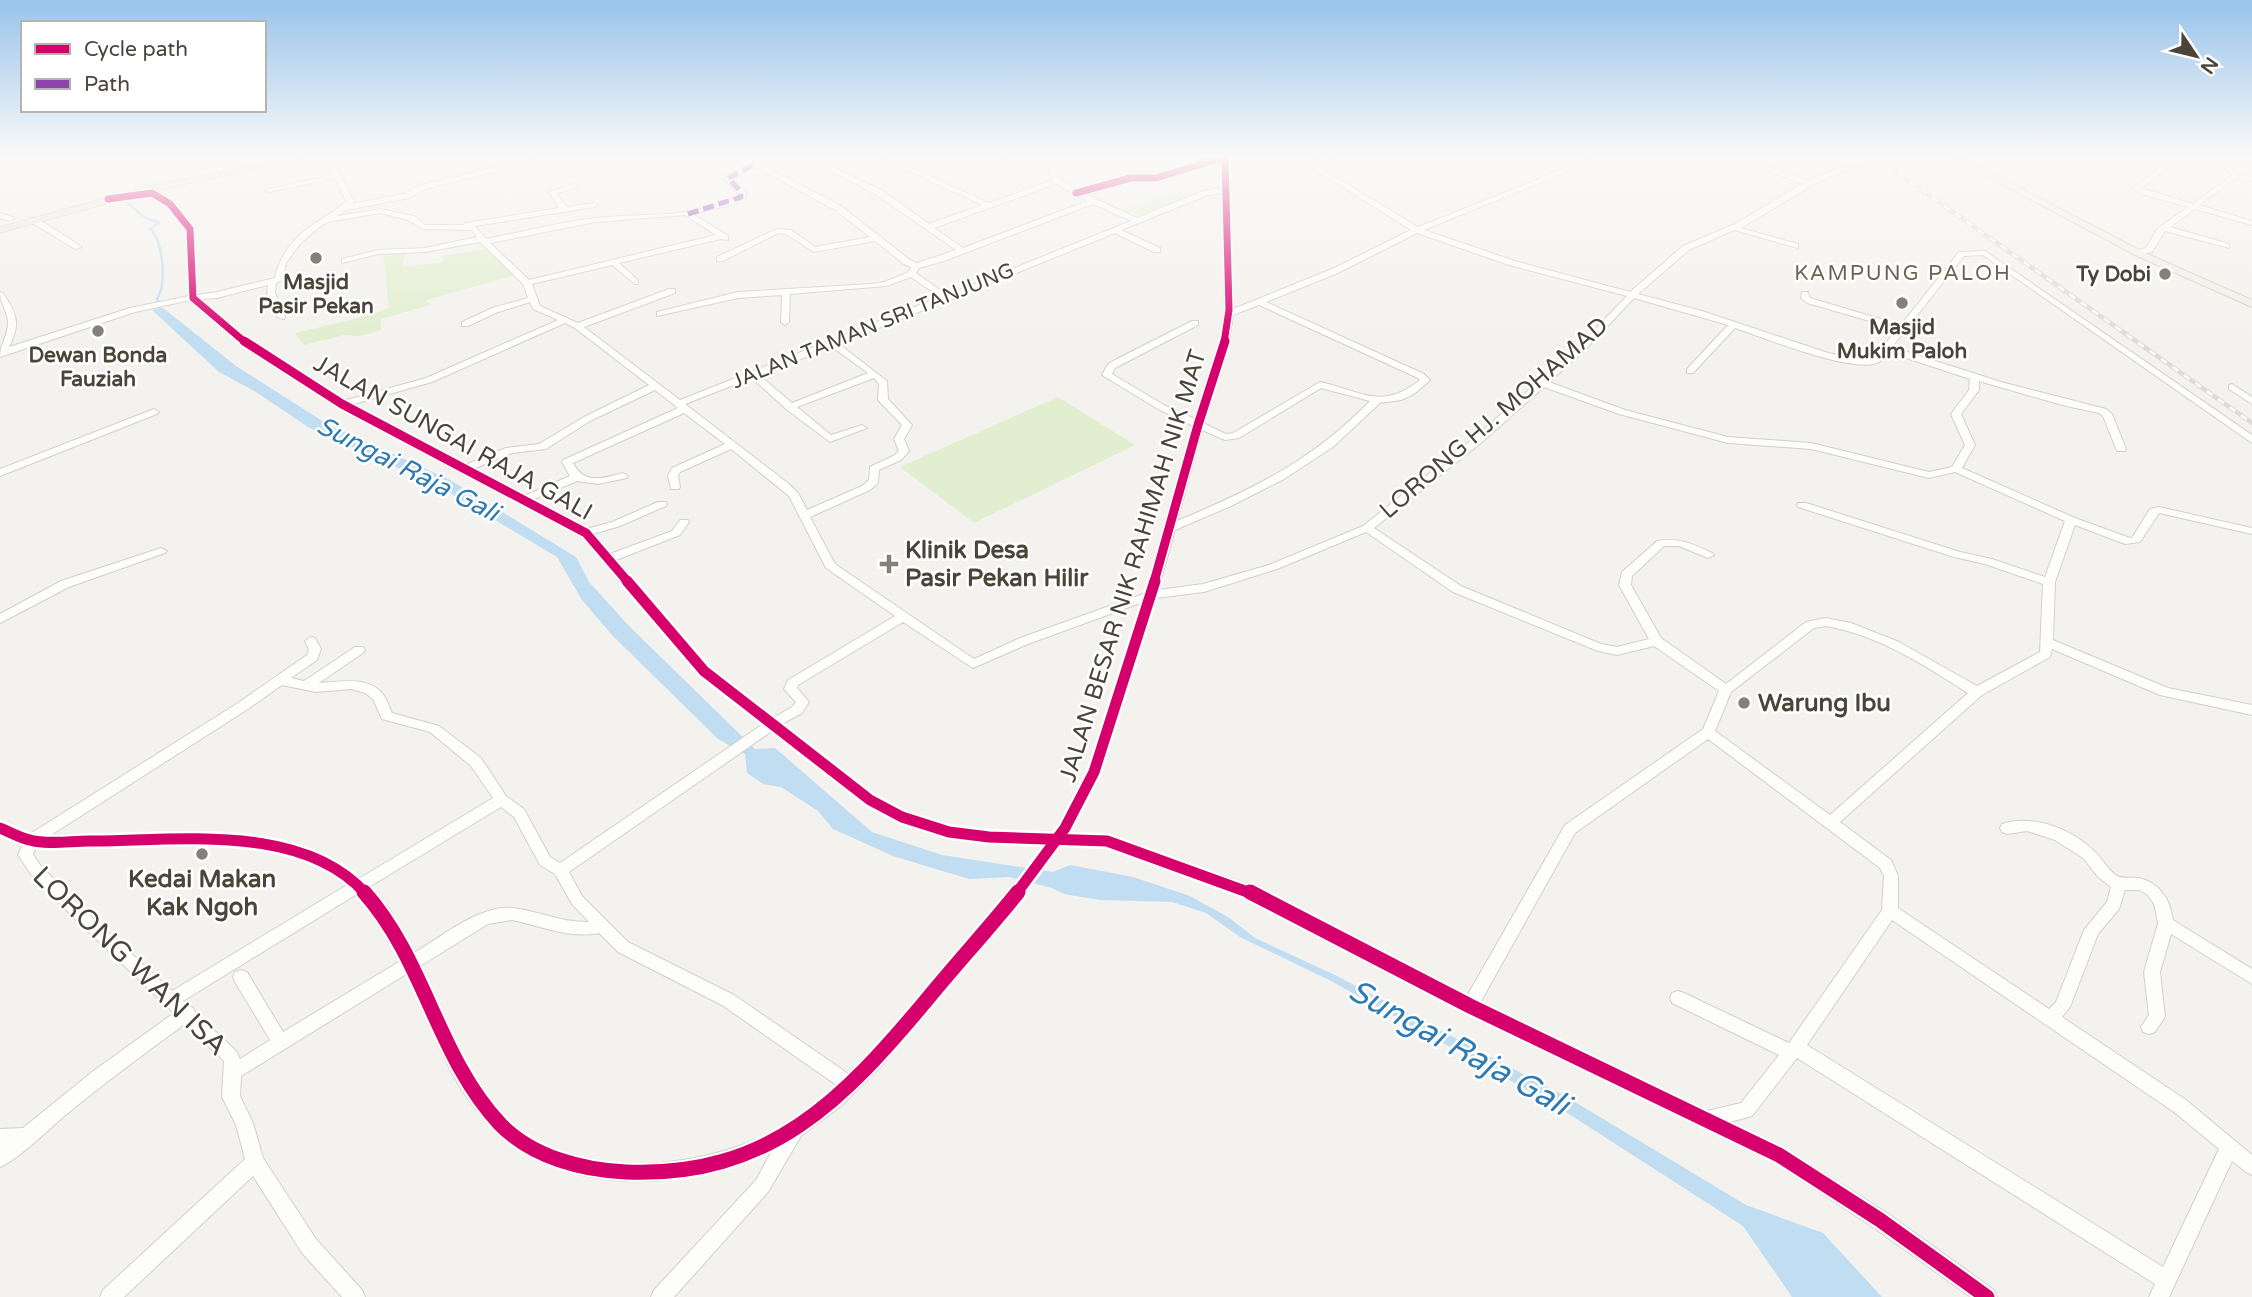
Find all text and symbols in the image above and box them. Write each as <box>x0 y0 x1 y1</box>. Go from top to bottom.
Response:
legend <box>21 21 266 112</box>
north arrow <box>2161 21 2231 91</box>
text: Cycle path <box>84 37 188 62</box>
text: N <box>2196 53 2222 78</box>
text: Path <box>84 72 130 97</box>
marker: Masjid Pasir Pekan <box>308 250 324 266</box>
street label: JALAN TAMAN SRI TANJUNG <box>728 258 1018 394</box>
district label: KAMPUNG PALOH <box>1794 261 2012 286</box>
place label: Ty Dobi <box>2075 262 2151 287</box>
marker: Ty Dobi <box>2157 266 2173 282</box>
place label: Masjid Pasir Pekan <box>258 270 374 319</box>
marker: Masjid Mukim Paloh <box>1894 295 1910 311</box>
street label: LORONG HJ. MOHAMAD <box>1374 311 1614 525</box>
place label: Masjid Mukim Paloh <box>1837 315 1967 364</box>
marker: Dewan Bonda Fauziah <box>90 323 106 339</box>
place label: Dewan Bonda Fauziah <box>29 343 167 392</box>
street label: JALAN BESAR NIK RAHIMAH NIK MAT <box>1053 346 1213 786</box>
street label: JALAN SUNGAI RAJA GALI <box>309 349 597 527</box>
water label: Sungai Raja Gali <box>312 410 507 530</box>
place label: Klinik Desa Pasir Pekan Hilir <box>905 536 1089 593</box>
marker: Klinik Desa Pasir Pekan Hilir <box>879 554 899 574</box>
place label: Warung Ibu <box>1758 689 1891 718</box>
marker: Warung Ibu <box>1736 695 1752 711</box>
marker: Kedai Makan Kak Ngoh <box>194 846 210 862</box>
street label: LORONG WAN ISA <box>26 859 234 1063</box>
place label: Kedai Makan Kak Ngoh <box>128 865 276 922</box>
water label: Sungai Raja Gali <box>1342 972 1579 1126</box>

